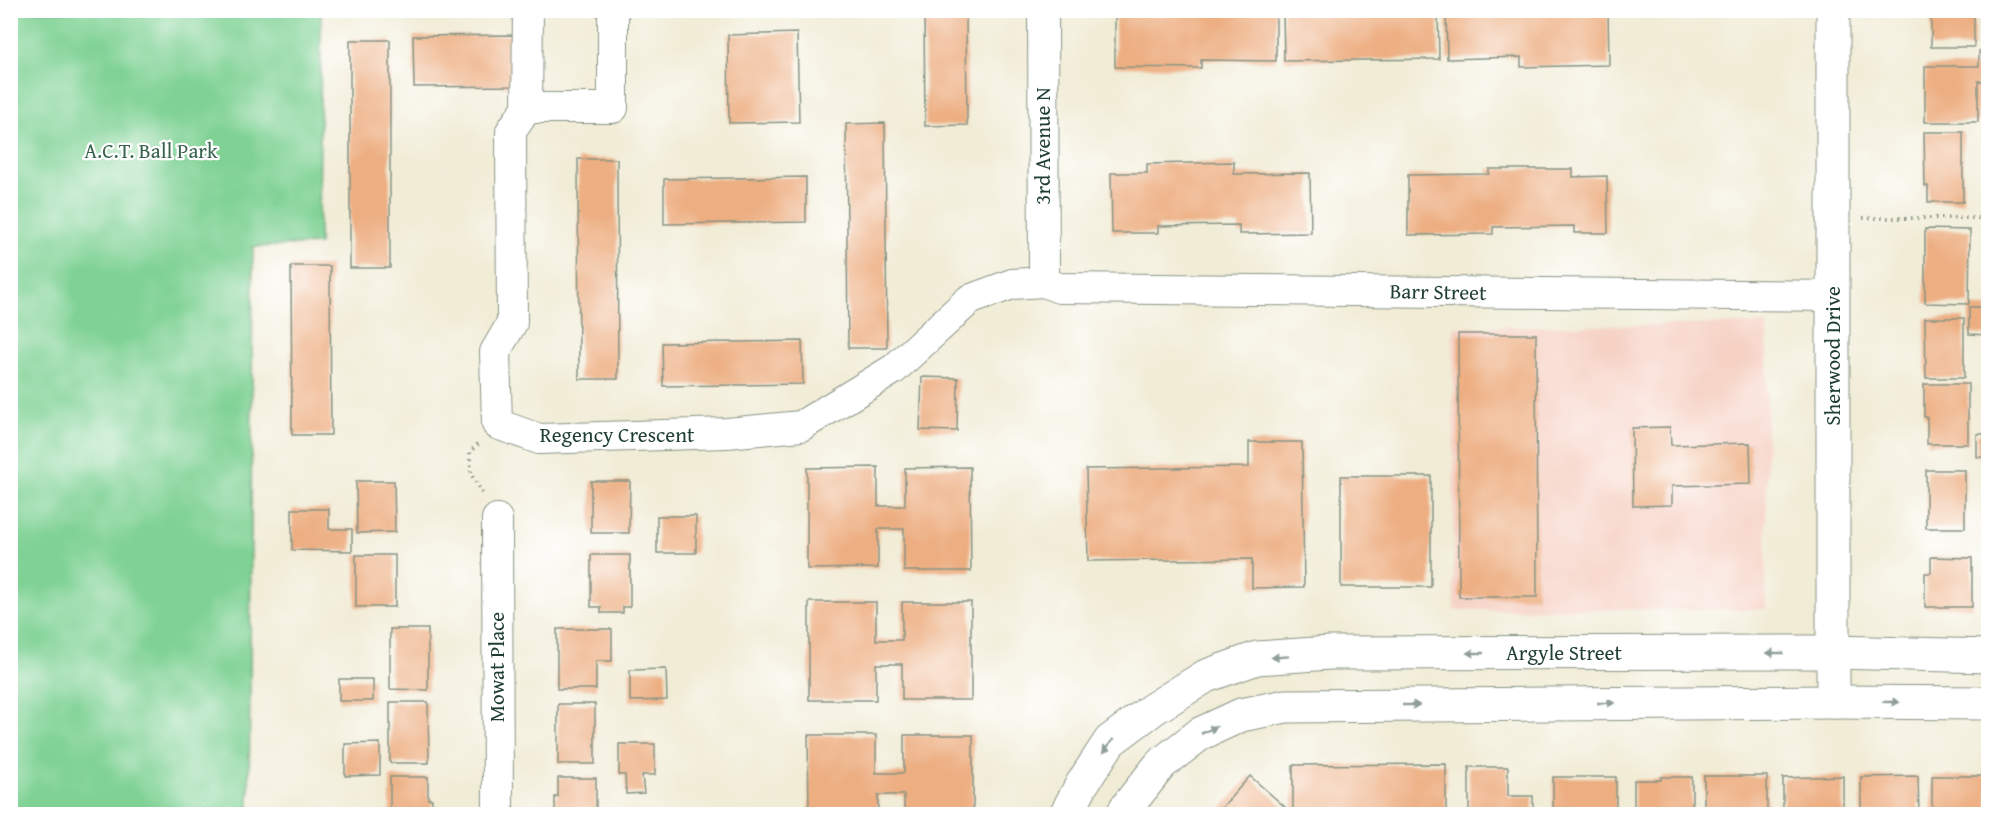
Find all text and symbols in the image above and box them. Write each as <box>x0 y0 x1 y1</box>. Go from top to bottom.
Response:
street label: 3rd Avenue N <box>1027 87 1058 205</box>
park label: A.C.T. Ball Park <box>84 135 218 166</box>
street label: Barr Street <box>1389 275 1487 308</box>
street label: Sherwood Drive <box>1817 286 1848 426</box>
street label: Regency Crescent <box>540 419 695 450</box>
street label: Mowat Place <box>481 612 512 722</box>
street label: Argyle Street <box>1506 637 1622 668</box>
one-way arrow <box>1465 648 1484 658</box>
one-way arrow <box>1765 648 1784 658</box>
one-way arrow <box>1270 652 1289 661</box>
one-way arrow <box>1597 698 1616 708</box>
one-way arrow <box>1882 698 1901 707</box>
one-way arrow <box>1402 700 1421 710</box>
one-way arrow <box>1200 726 1217 735</box>
one-way arrow <box>1101 738 1114 754</box>

